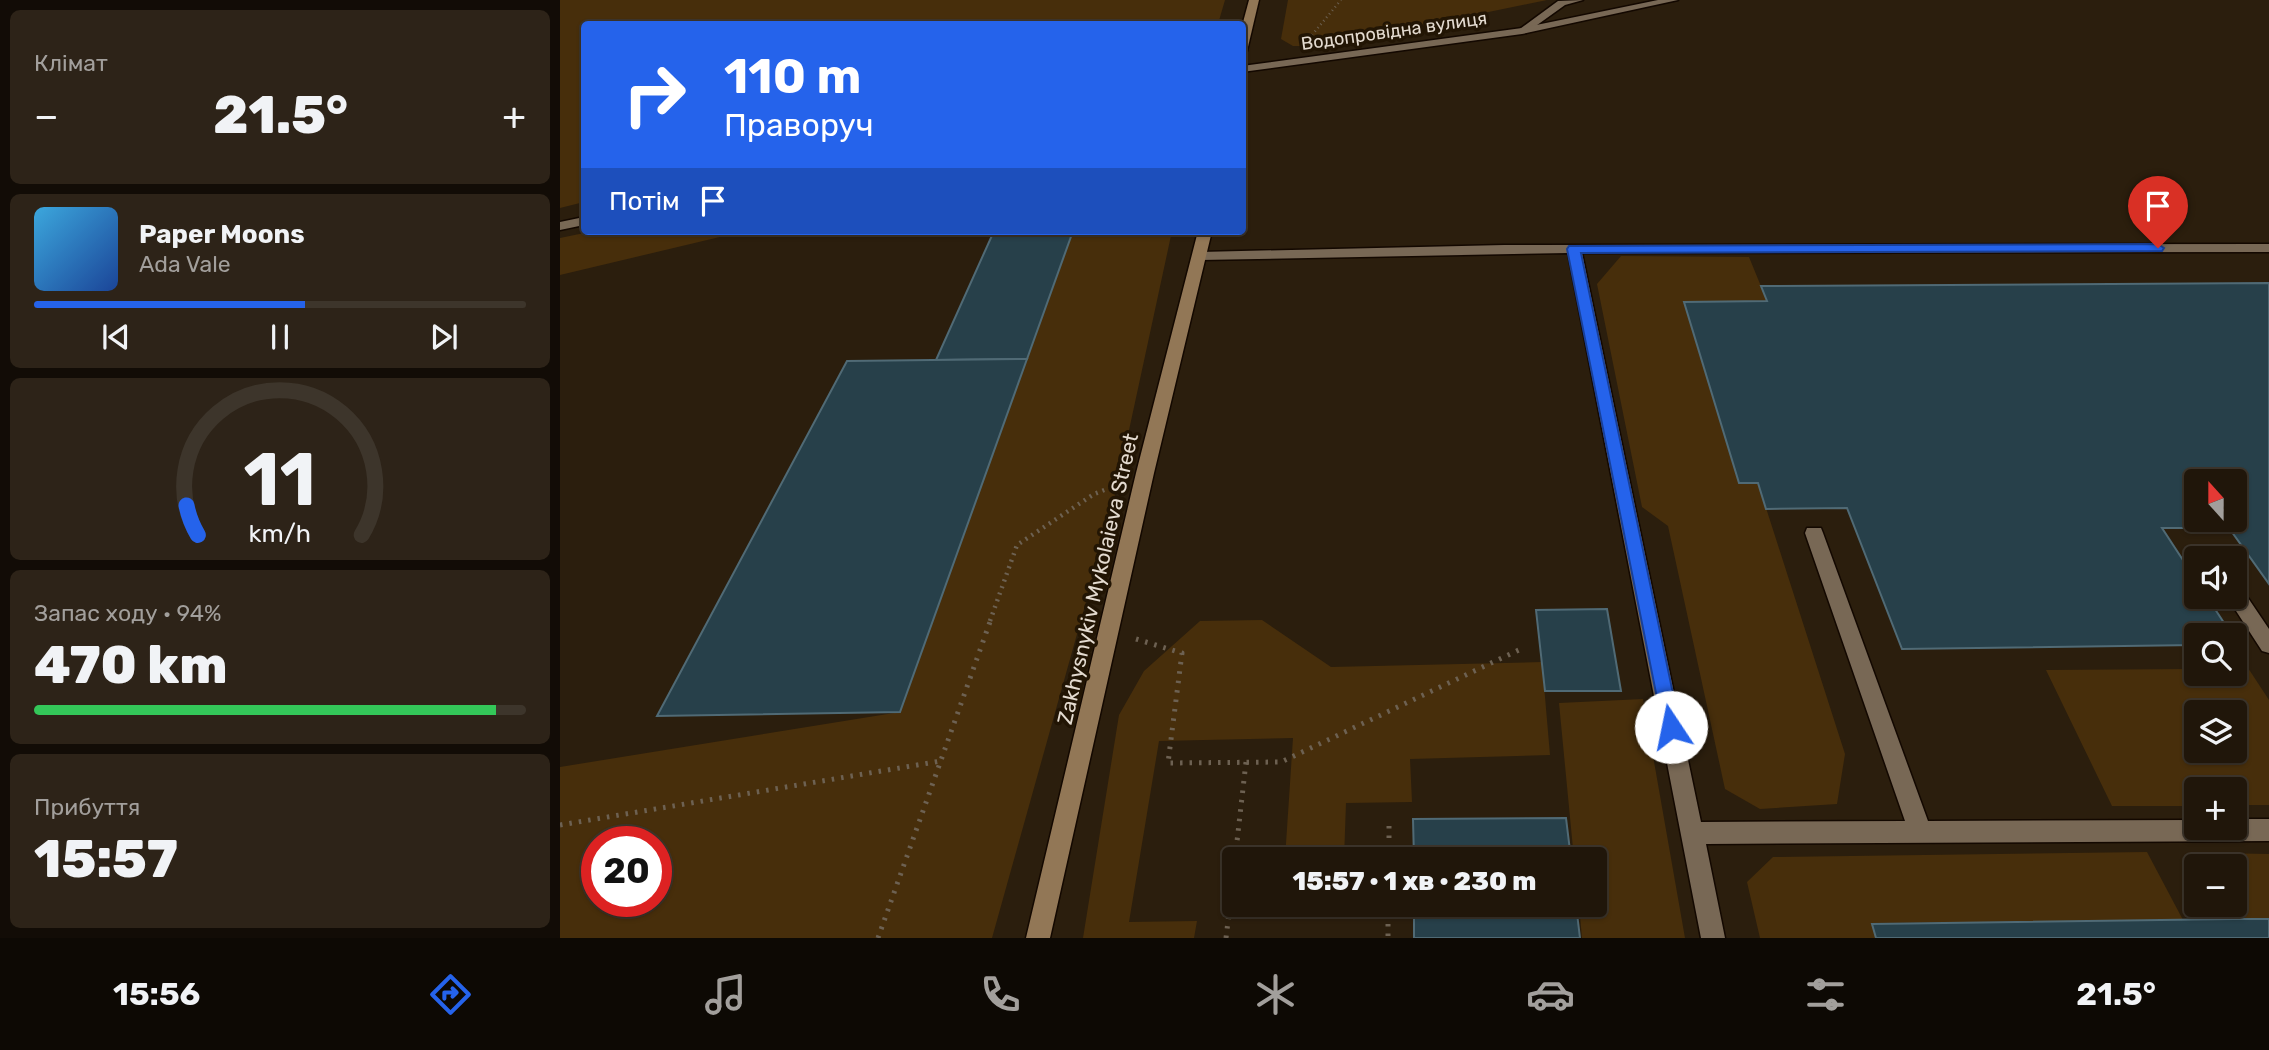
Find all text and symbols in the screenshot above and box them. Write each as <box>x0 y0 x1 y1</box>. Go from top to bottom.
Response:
street label: Водопровідна вулиця <box>1300 7 1488 55</box>
text: 110 m <box>724 47 861 105</box>
text: Клімат <box>34 49 108 77</box>
icon: right <box>609 49 700 140</box>
text: 21.5° <box>213 84 348 146</box>
text: − <box>34 93 59 139</box>
text: + <box>502 93 526 139</box>
text: Праворуч <box>724 106 873 144</box>
pin <box>2128 176 2188 248</box>
icon: arrive <box>694 182 732 220</box>
text: Потім <box>609 186 680 217</box>
icon: arrive <box>2139 187 2177 225</box>
text: Paper Moons <box>139 219 305 250</box>
text: Ada Vale <box>139 250 231 278</box>
icon: previous <box>97 318 135 356</box>
icon: pause <box>261 318 299 356</box>
icon: next <box>425 318 463 356</box>
street label: Zakhysnykiv Mykolaieva Street <box>1052 431 1143 727</box>
text: 11 <box>244 437 316 523</box>
north arrow <box>2184 469 2247 532</box>
map controls <box>2184 469 2247 917</box>
text: km/h <box>249 519 311 548</box>
button: sound <box>2184 546 2247 609</box>
text: Запас ходу · 94% <box>34 599 222 627</box>
button: search <box>2184 623 2247 686</box>
text: 470 km <box>34 634 227 696</box>
position arrow <box>1634 690 1708 764</box>
button: layers <box>2184 700 2247 763</box>
button: + <box>2184 777 2247 840</box>
text: Прибуття <box>34 793 140 821</box>
speed limit sign: 20 <box>581 826 672 917</box>
text: 15:57 <box>34 828 178 890</box>
button: − <box>2184 854 2247 917</box>
text: 15:57 · 1 хв · 230 m <box>1293 866 1536 897</box>
icon: directions <box>426 970 475 1019</box>
icon: music <box>701 970 750 1019</box>
icon: phone <box>976 970 1025 1019</box>
icon: climate <box>1251 970 1300 1019</box>
icon: car <box>1526 970 1575 1019</box>
icon: filters <box>1801 970 1850 1019</box>
text: 15:56 <box>113 975 200 1013</box>
text: 21.5° <box>2076 975 2156 1013</box>

